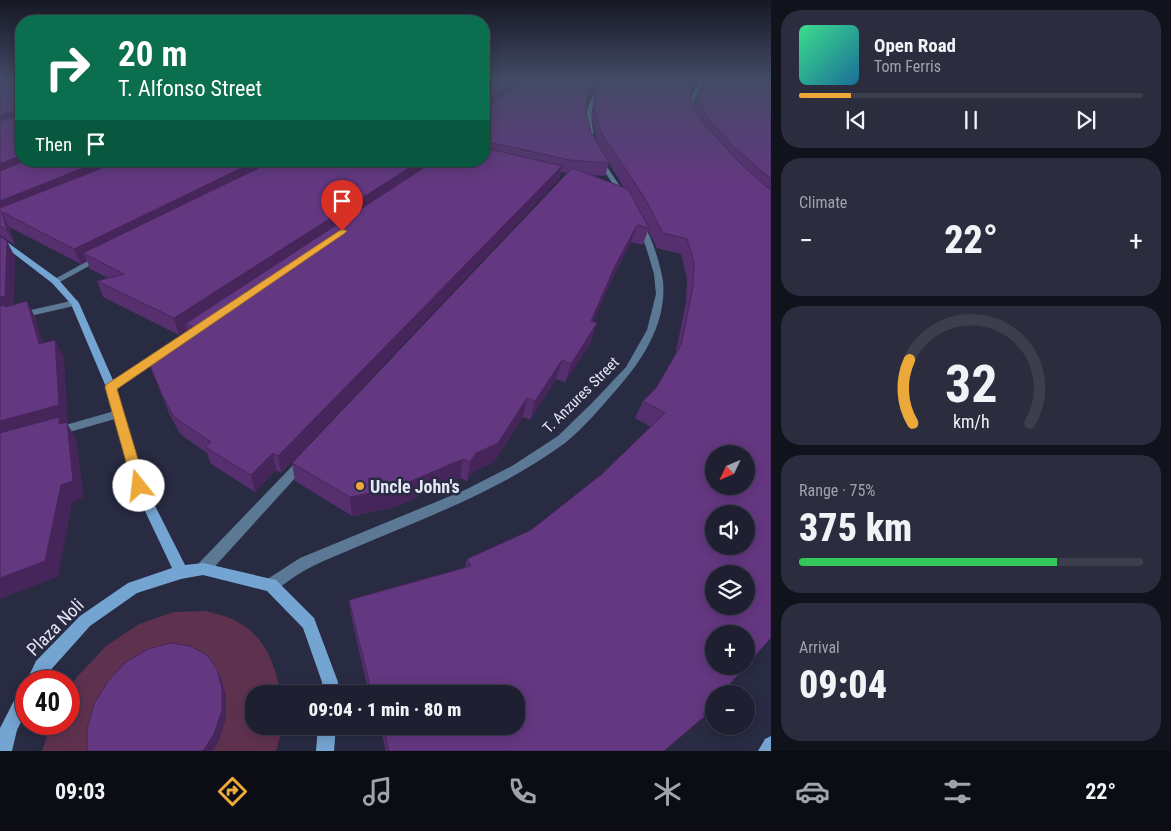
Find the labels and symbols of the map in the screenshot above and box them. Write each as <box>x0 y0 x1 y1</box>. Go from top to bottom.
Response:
pin <box>321 180 363 231</box>
street label: T. Anzures Street <box>539 353 623 437</box>
north arrow <box>705 445 755 495</box>
position arrow <box>112 459 164 511</box>
place label: Uncle John's <box>370 476 460 497</box>
marker: Uncle John's <box>354 480 366 492</box>
street label: Plaza Noli <box>22 594 88 660</box>
speed limit sign: 40 <box>15 670 80 735</box>

